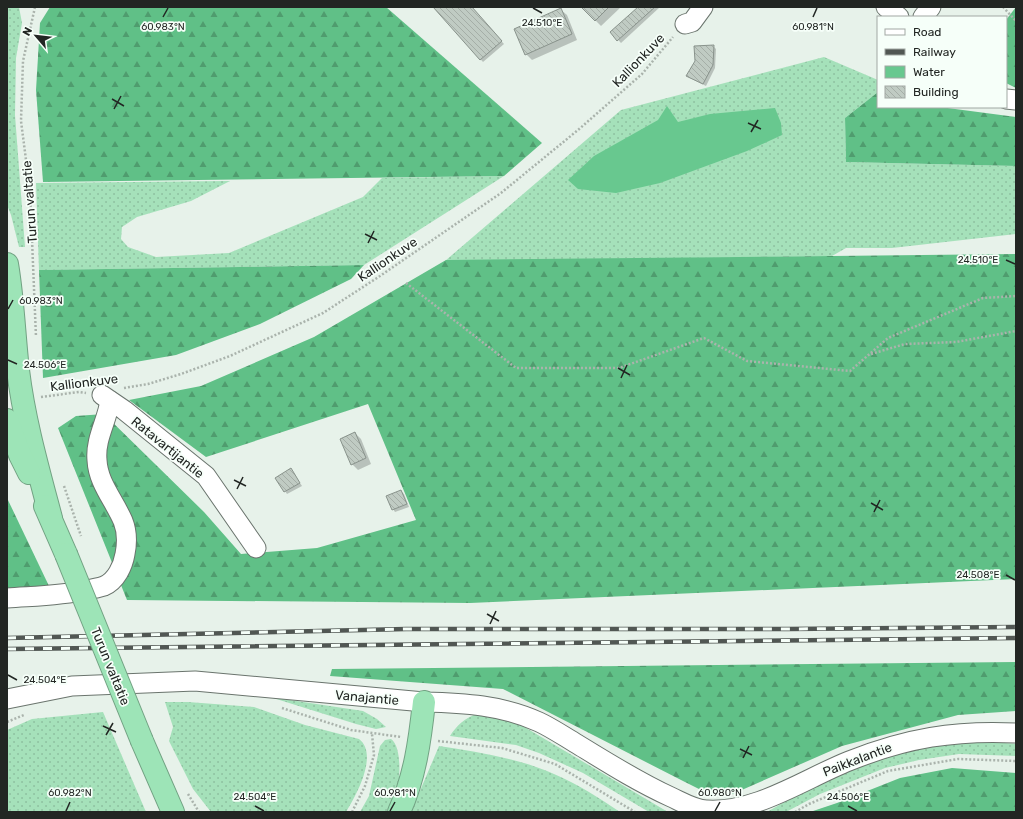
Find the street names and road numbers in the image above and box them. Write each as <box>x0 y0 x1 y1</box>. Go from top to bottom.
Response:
street label: Kallionkuve <box>609 31 668 90</box>
street label: Turun valtatie <box>19 160 40 244</box>
street label: Kallionkuve <box>355 234 420 285</box>
street label: Kallionkuve <box>49 371 119 394</box>
street label: Ratavartijantie <box>128 414 207 481</box>
street label: Turun valtatie <box>88 625 133 707</box>
street label: Vanajantie <box>334 687 399 708</box>
street label: Paikkalantie <box>821 739 894 779</box>

